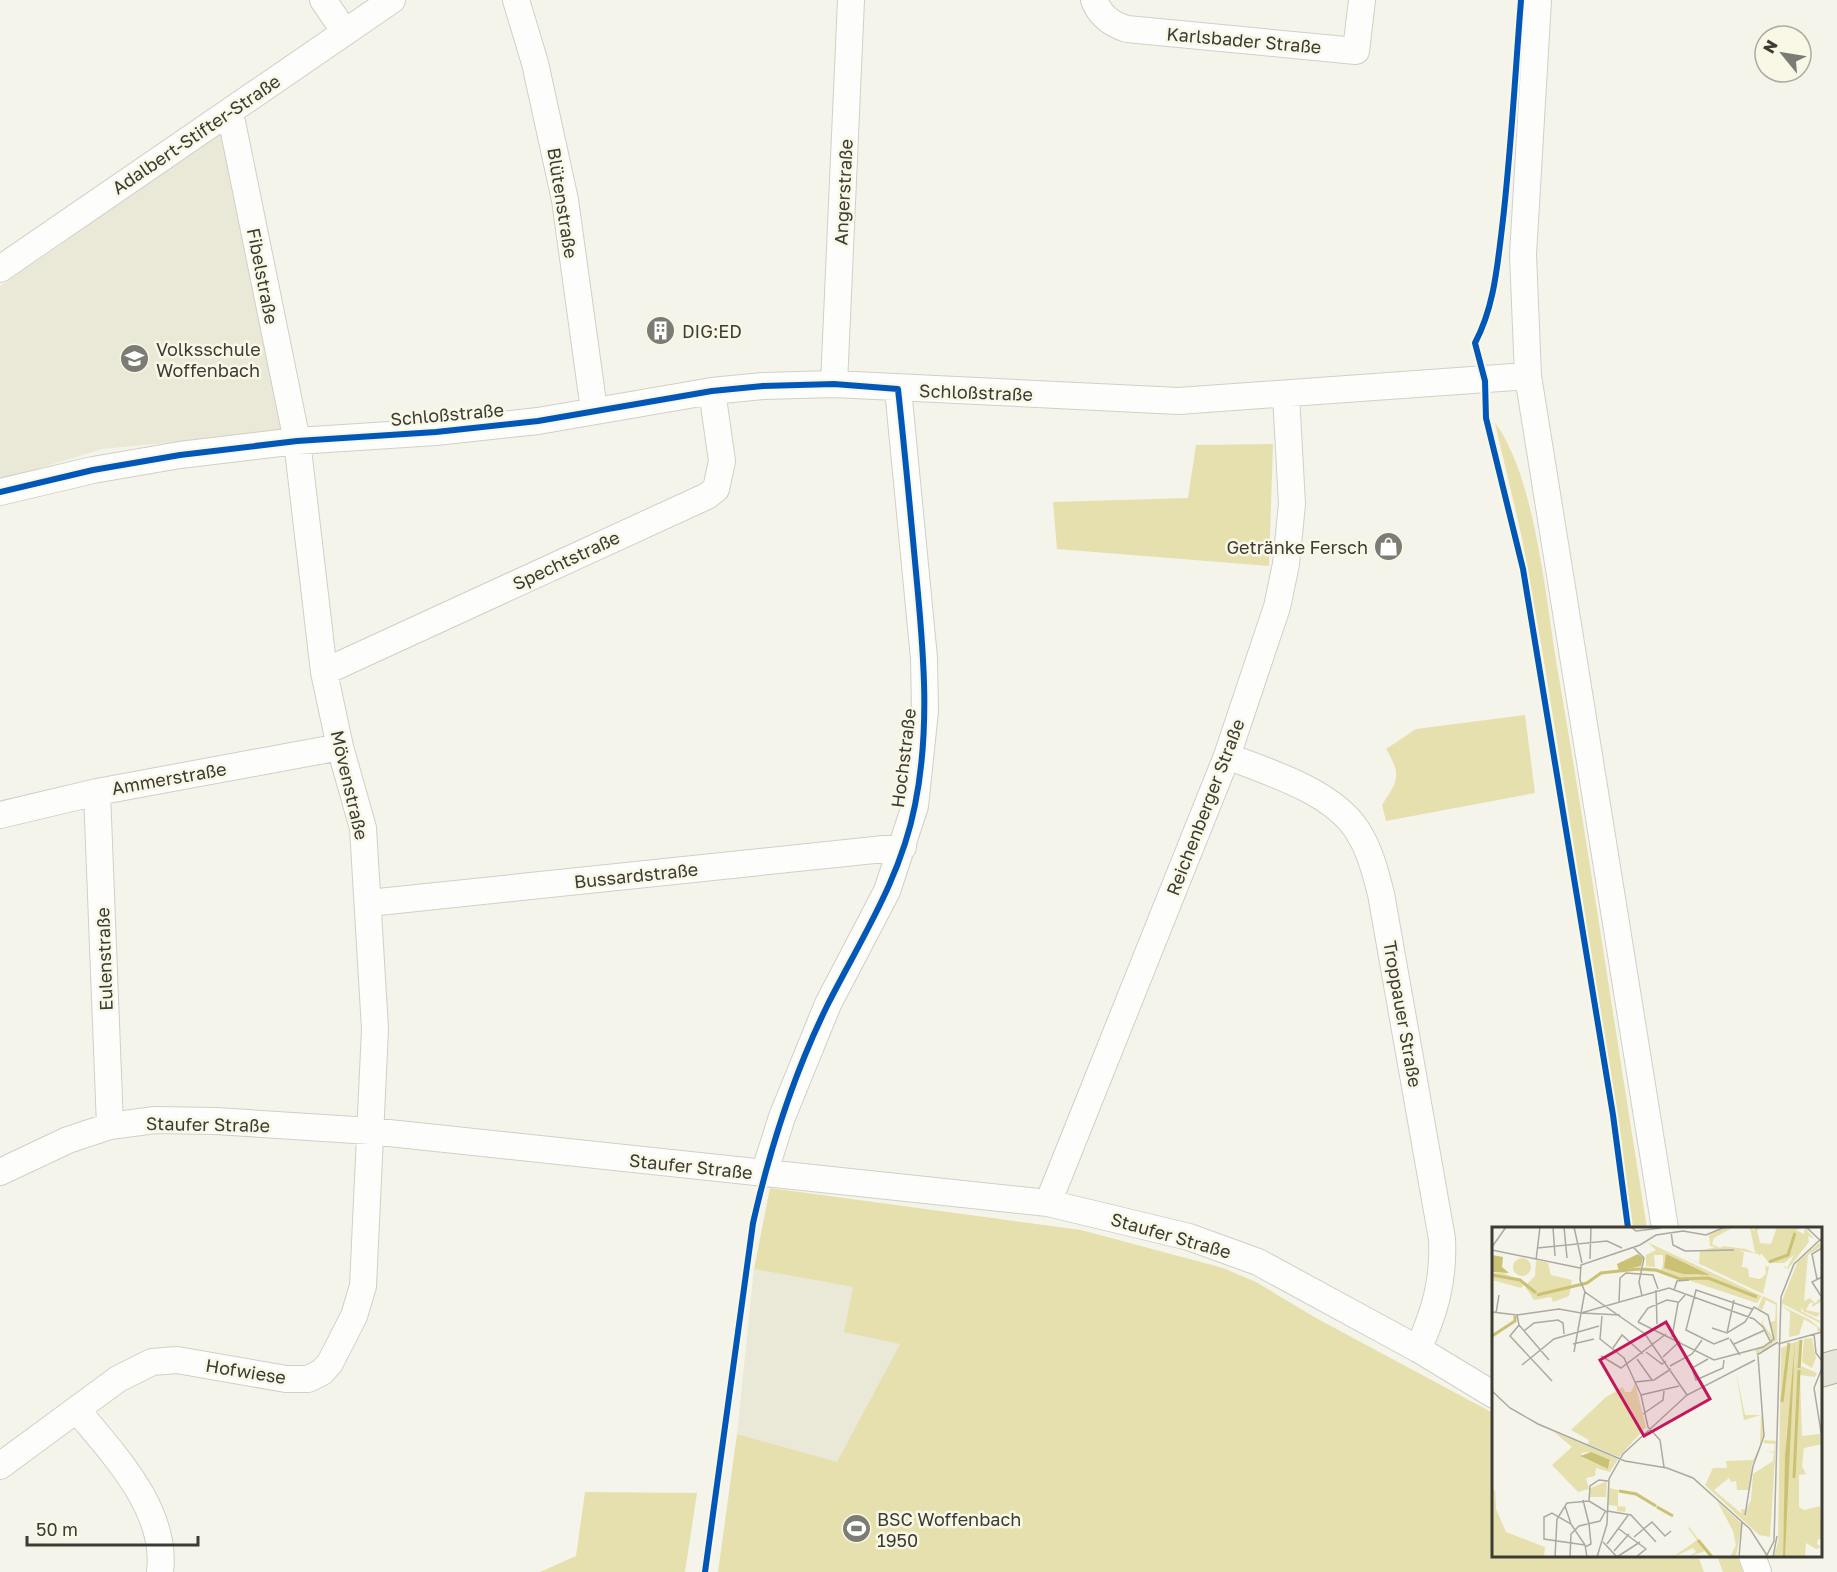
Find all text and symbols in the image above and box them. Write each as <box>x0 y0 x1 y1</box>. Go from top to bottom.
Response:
street label: Karlsbader Straße <box>1166 22 1322 58</box>
north arrow <box>1753 24 1813 84</box>
text: N <box>1758 36 1782 57</box>
street label: Adalbert-Stifter-Straße <box>108 70 284 198</box>
street label: Angerstraße <box>829 138 857 246</box>
street label: Blütenstraße <box>543 146 583 260</box>
street label: Fibelstraße <box>243 226 283 326</box>
building icon: DIG:ED <box>645 315 677 347</box>
place label: DIG:ED <box>682 320 742 342</box>
place label: Volksschule Woffenbach <box>156 338 261 381</box>
school or university icon: Volksschule Woffenbach <box>119 343 151 375</box>
street label: Schloßstraße <box>919 379 1033 405</box>
street label: Schloßstraße <box>389 398 505 430</box>
street label: Spechtstraße <box>509 526 623 594</box>
shop icon: Getränke Fersch <box>1373 531 1405 563</box>
place label: Getränke Fersch <box>1226 536 1368 558</box>
street label: Hochstraße <box>886 707 920 809</box>
street label: Reichenberger Straße <box>1161 716 1249 898</box>
street label: Mövenstraße <box>327 728 373 842</box>
street label: Ammerstraße <box>110 757 228 799</box>
street label: Bussardstraße <box>573 858 699 892</box>
street label: Eulenstraße <box>91 907 117 1011</box>
street label: Troppauer Straße <box>1379 939 1427 1089</box>
street label: Staufer Straße <box>146 1112 270 1136</box>
street label: Staufer Straße <box>628 1149 754 1183</box>
street label: Staufer Straße <box>1108 1207 1234 1263</box>
inset map <box>1492 1227 1822 1557</box>
street label: Hofwiese <box>204 1354 288 1388</box>
place label: BSC Woffenbach 1950 <box>877 1508 1021 1551</box>
scale bar <box>27 1509 198 1547</box>
sports icon: BSC Woffenbach 1950 <box>840 1513 872 1545</box>
text: 50 m <box>36 1518 78 1540</box>

